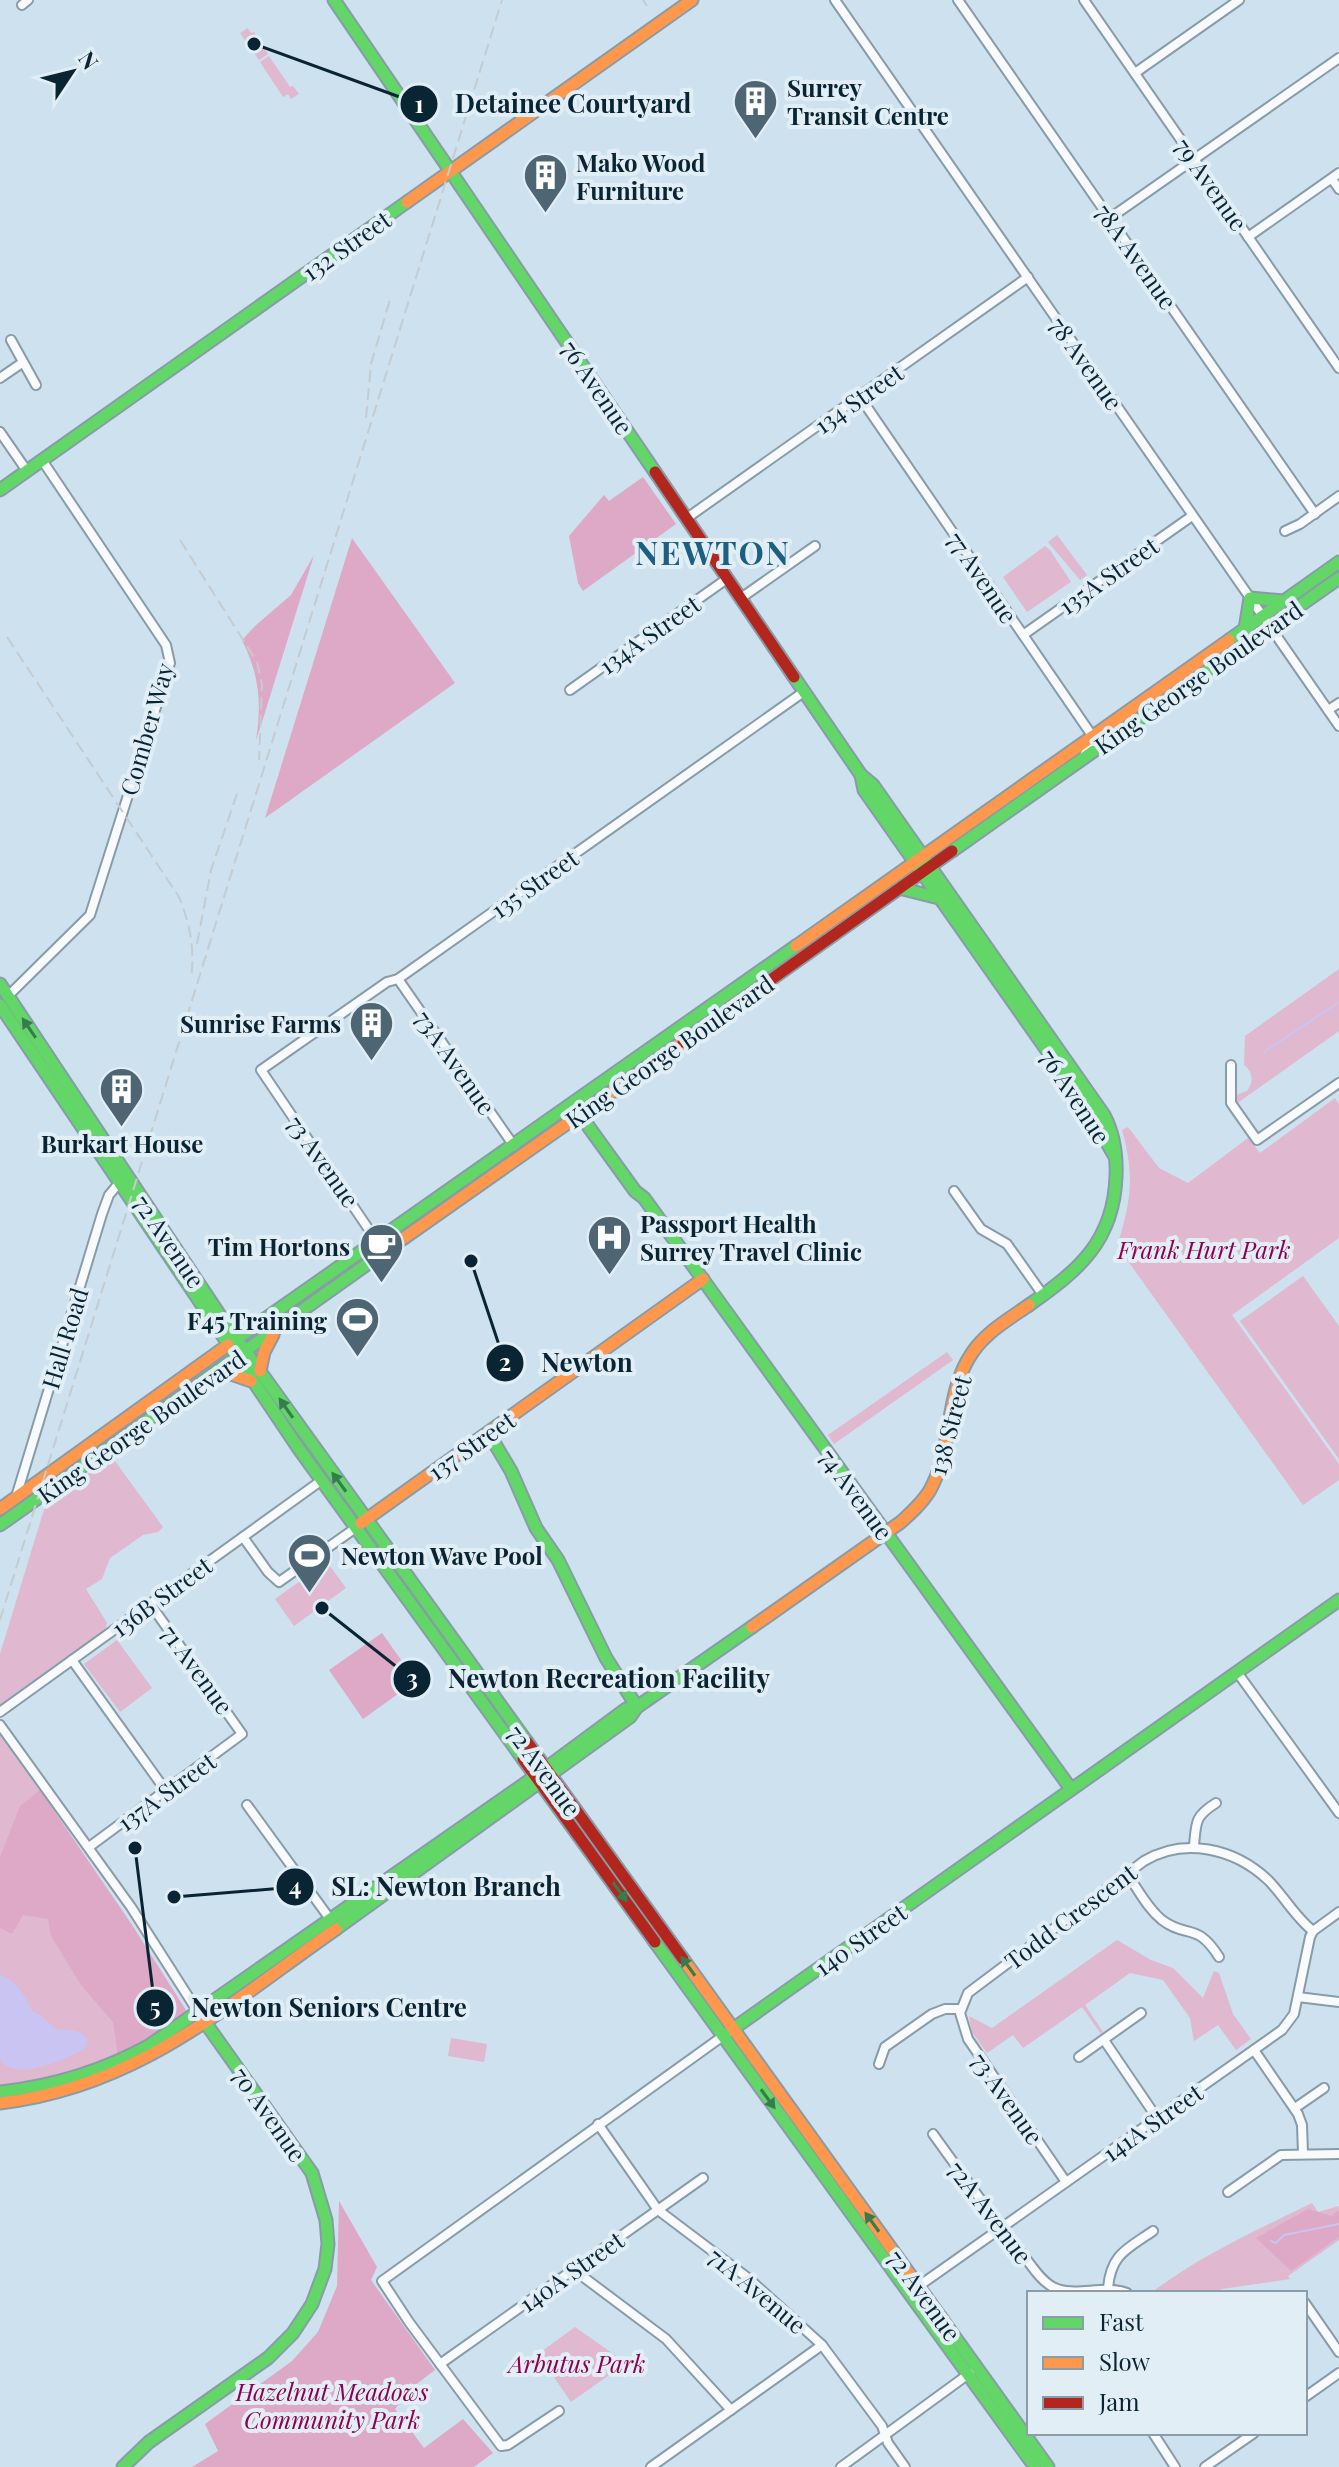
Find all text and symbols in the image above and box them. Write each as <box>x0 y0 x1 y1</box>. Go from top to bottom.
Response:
north arrow <box>32 32 112 112</box>
text: N <box>72 45 106 75</box>
place label: Surrey Transit Centre <box>787 71 949 131</box>
building icon: Surrey Transit Centre <box>732 77 780 140</box>
callout: Detainee Courtyard <box>399 79 707 129</box>
text: Detainee Courtyard <box>455 85 692 120</box>
text: 1 <box>414 87 424 119</box>
street label: 79 Avenue <box>1168 131 1256 237</box>
place label: Mako Wood Furniture <box>576 146 705 206</box>
building icon: Mako Wood Furniture <box>521 152 569 215</box>
street label: 78A Avenue <box>1089 197 1185 315</box>
street label: 132 Street <box>295 203 397 287</box>
street label: 78 Avenue <box>1043 310 1131 416</box>
street label: 76 Avenue <box>555 334 641 440</box>
street label: 134 Street <box>807 355 909 440</box>
street label: 77 Avenue <box>941 525 1025 629</box>
street label: 135A Street <box>1052 529 1165 621</box>
district label: NEWTON <box>635 530 791 573</box>
street label: 134A Street <box>592 587 706 681</box>
street label: King George Boulevard <box>1088 593 1309 761</box>
street label: Comber Way <box>112 659 180 799</box>
street label: 135 Street <box>484 841 584 925</box>
street label: King George Boulevard <box>559 967 780 1135</box>
building icon: Sunrise Farms <box>348 999 396 1062</box>
street label: 73A Avenue <box>408 1004 504 1120</box>
place label: Sunrise Farms <box>180 1007 341 1039</box>
one-way arrow <box>22 1017 37 1039</box>
street label: 76 Avenue <box>1034 1043 1118 1149</box>
building icon: Burkart House <box>98 1065 146 1128</box>
street label: 73 Avenue <box>281 1109 367 1213</box>
place label: Burkart House <box>41 1127 203 1159</box>
street label: 72 Avenue <box>127 1188 213 1294</box>
place label: Passport Health Surrey Travel Clinic <box>640 1207 862 1267</box>
hospital icon: Passport Health Surrey Travel Clinic <box>585 1213 633 1276</box>
cafe icon: Tim Hortons <box>357 1222 405 1285</box>
place label: Tim Hortons <box>208 1230 350 1262</box>
park label: Frank Hurt Park <box>1116 1233 1291 1265</box>
street label: Hall Road <box>33 1283 95 1393</box>
sports icon: F45 Training <box>334 1296 382 1359</box>
place label: F45 Training <box>187 1304 328 1336</box>
callout: Newton <box>485 1338 648 1388</box>
street label: King George Boulevard <box>31 1342 252 1510</box>
text: Newton <box>541 1344 633 1379</box>
text: 2 <box>499 1345 511 1377</box>
street label: 138 Street <box>920 1371 978 1479</box>
one-way arrow <box>278 1397 294 1419</box>
street label: 137 Street <box>421 1403 521 1487</box>
street label: 74 Avenue <box>813 1442 901 1546</box>
one-way arrow <box>332 1472 347 1493</box>
sports icon: Newton Wave Pool <box>286 1531 334 1594</box>
place label: Newton Wave Pool <box>341 1539 543 1571</box>
street label: 136B Street <box>104 1548 218 1643</box>
street label: 71 Avenue <box>155 1618 241 1720</box>
callout: Newton Recreation Facility <box>392 1654 786 1704</box>
text: Newton Recreation Facility <box>448 1660 771 1695</box>
text: 3 <box>406 1661 418 1693</box>
street label: 72 Avenue <box>501 1718 589 1822</box>
street label: 137A Street <box>110 1744 222 1838</box>
street label: Todd Crescent <box>998 1856 1143 1976</box>
callout: SL: Newton Branch <box>275 1862 577 1912</box>
text: SL: Newton Branch <box>331 1868 561 1903</box>
text: 4 <box>289 1869 301 1901</box>
one-way arrow <box>611 1882 627 1903</box>
street label: 140 Street <box>808 1895 913 1982</box>
one-way arrow <box>680 1956 696 1976</box>
callout: Newton Seniors Centre <box>135 1983 483 2033</box>
text: Newton Seniors Centre <box>191 1989 467 2024</box>
text: 5 <box>149 1990 161 2022</box>
street label: 73 Avenue <box>965 2046 1051 2150</box>
street label: 70 Avenue <box>226 2060 314 2168</box>
street label: 141A Street <box>1096 2076 1209 2168</box>
one-way arrow <box>760 2089 776 2110</box>
street label: 72A Avenue <box>942 2154 1040 2270</box>
one-way arrow <box>865 2211 880 2232</box>
street label: 140A Street <box>512 2223 630 2319</box>
street label: 71A Avenue <box>702 2240 814 2340</box>
street label: 72 Avenue <box>881 2243 969 2347</box>
legend <box>1027 2291 1307 2435</box>
text: Fast <box>1099 2305 1144 2337</box>
text: Slow <box>1099 2345 1151 2377</box>
park label: Arbutus Park <box>506 2347 645 2379</box>
park label: Hazelnut Meadows Community Park <box>235 2375 428 2435</box>
text: Jam <box>1098 2385 1140 2417</box>

